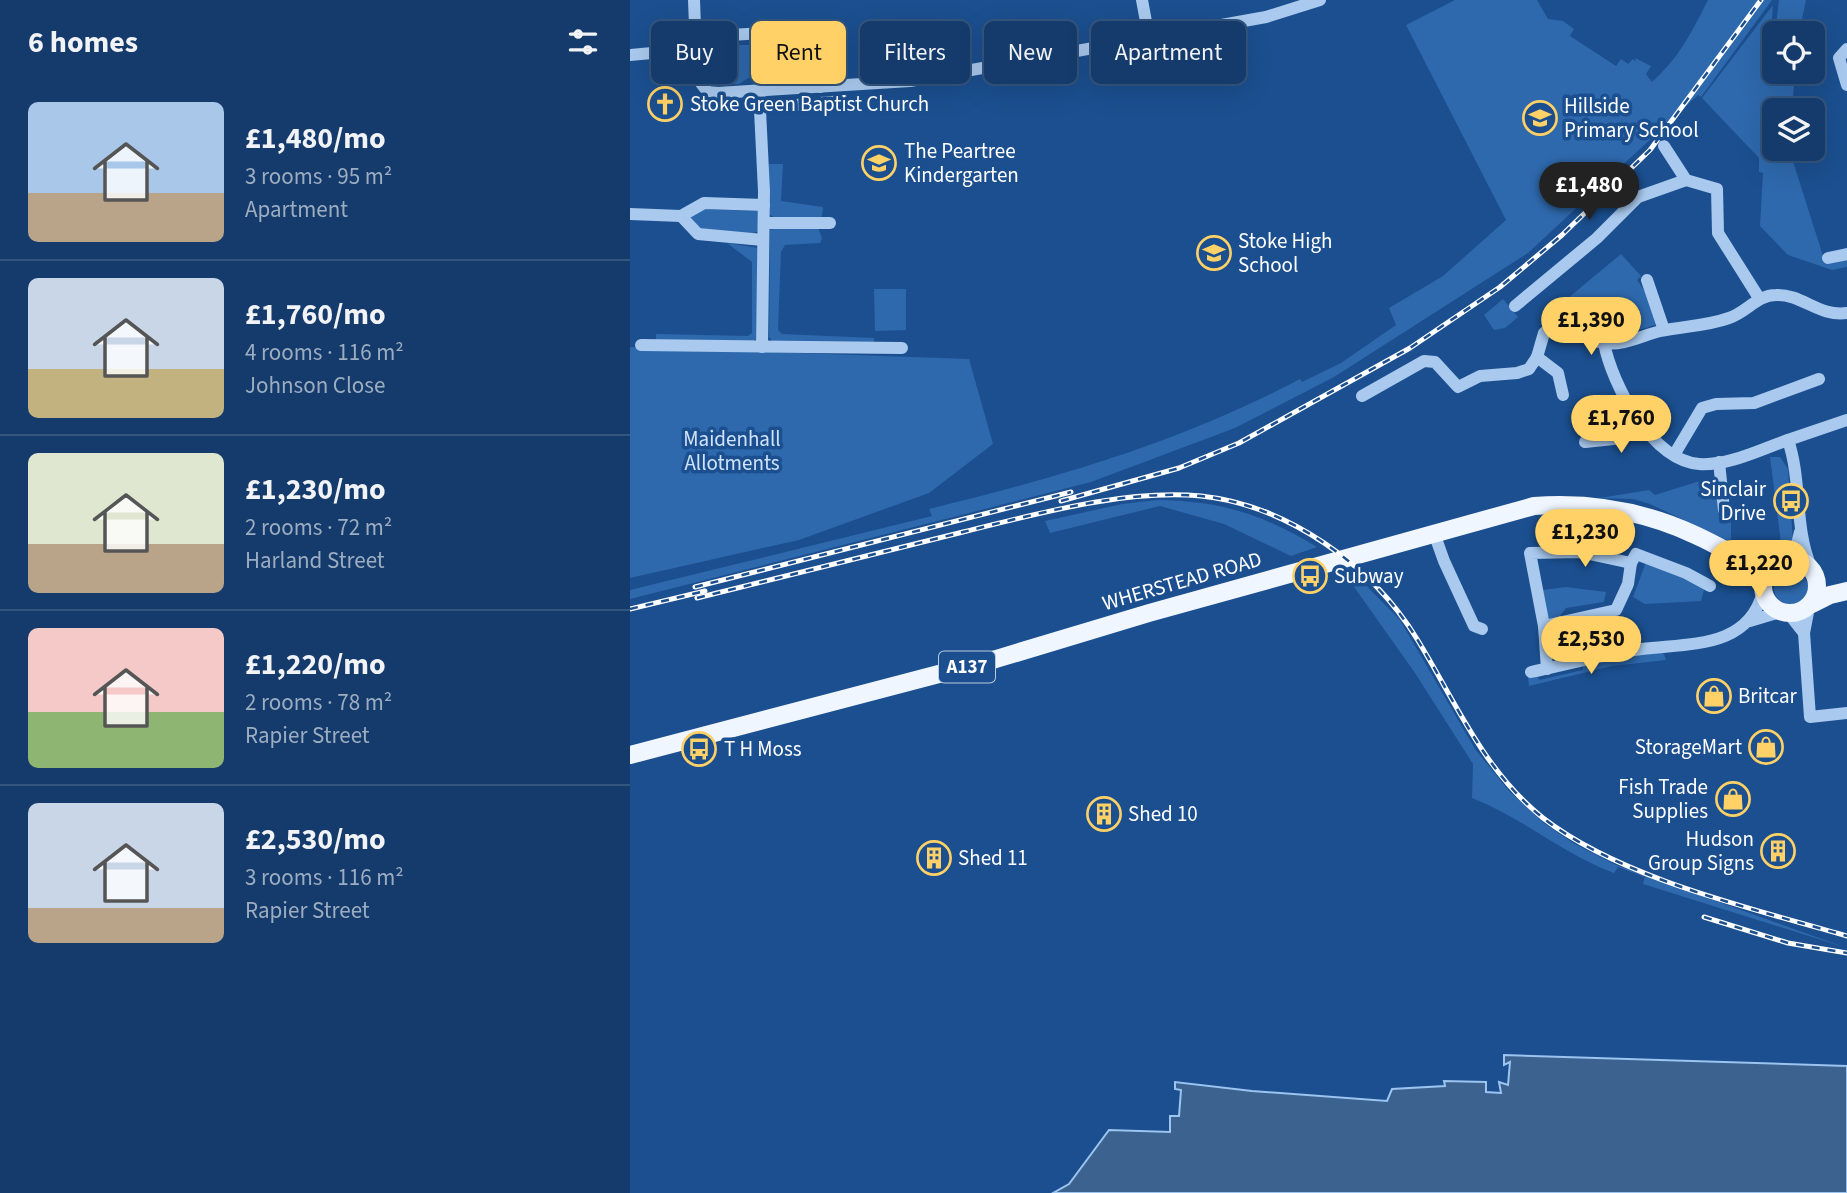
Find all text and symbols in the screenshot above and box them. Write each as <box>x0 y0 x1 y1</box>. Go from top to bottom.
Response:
text: 6 homes <box>28 21 138 64</box>
chip: Buy <box>651 21 737 84</box>
chip: Rent <box>751 21 846 84</box>
chip: Filters <box>860 21 970 84</box>
chip: New <box>984 21 1077 84</box>
chip: Apartment <box>1091 21 1246 84</box>
map controls <box>1762 21 1825 161</box>
button: locate <box>1762 21 1825 84</box>
icon: filters <box>564 23 602 61</box>
church icon: Stoke Green Baptist Church <box>646 85 684 123</box>
place label: Stoke Green Baptist Church <box>690 89 929 119</box>
place label: Hillside Primary School <box>1564 91 1699 145</box>
button: layers <box>1762 98 1825 161</box>
school or university icon: Hillside Primary School <box>1521 99 1559 137</box>
text: £1,480/mo <box>245 117 386 160</box>
icon: home <box>84 130 168 214</box>
place label: The Peartree Kindergarten <box>904 136 1019 190</box>
school or university icon: The Peartree Kindergarten <box>860 144 898 182</box>
text: 3 rooms · 95 m² <box>245 160 392 193</box>
pin: £1,480 <box>1532 162 1646 222</box>
text: £1,480 <box>1555 168 1623 201</box>
text: Apartment <box>245 193 348 226</box>
place label: Stoke High School <box>1238 226 1332 280</box>
school or university icon: Stoke High School <box>1195 234 1233 272</box>
text: £1,760/mo <box>245 293 386 336</box>
pin: £1,390 <box>1534 298 1648 357</box>
text: £1,390 <box>1557 303 1625 336</box>
icon: home <box>84 306 168 390</box>
text: 4 rooms · 116 m² <box>245 336 404 369</box>
text: Johnson Close <box>245 369 385 402</box>
pin: £1,760 <box>1564 396 1678 455</box>
text: £1,760 <box>1587 401 1655 434</box>
park label: Maidenhall Allotments <box>683 424 781 478</box>
text: £1,230/mo <box>245 468 386 511</box>
place label: Sinclair Drive <box>1700 474 1767 528</box>
icon: home <box>84 481 168 565</box>
bus stop icon: Sinclair Drive <box>1772 482 1810 520</box>
pin: £1,230 <box>1528 510 1642 569</box>
text: 2 rooms · 72 m² <box>245 511 392 544</box>
text: £1,230 <box>1551 515 1619 548</box>
pin: £1,220 <box>1702 540 1816 600</box>
text: Harland Street <box>245 544 385 577</box>
street label: WHERSTEAD ROAD <box>1099 544 1265 618</box>
text: £1,220 <box>1725 546 1793 579</box>
bus stop icon: Subway <box>1291 557 1329 595</box>
place label: Subway <box>1334 561 1404 591</box>
pin: £2,530 <box>1534 616 1648 676</box>
text: £2,530 <box>1557 622 1625 655</box>
text: £1,220/mo <box>245 643 386 686</box>
road number: A137 <box>939 652 995 682</box>
icon: home <box>84 656 168 740</box>
shop icon: Britcar <box>1695 677 1733 715</box>
place label: Britcar <box>1738 681 1798 711</box>
text: 2 rooms · 78 m² <box>245 686 392 719</box>
text: Rapier Street <box>245 719 370 752</box>
shop icon: StorageMart <box>1747 728 1785 766</box>
bus stop icon: T H Moss <box>680 730 718 768</box>
place label: StorageMart <box>1635 732 1742 762</box>
place label: T H Moss <box>724 734 802 764</box>
place label: Fish Trade Supplies <box>1618 772 1708 826</box>
shop icon: Fish Trade Supplies <box>1714 780 1752 818</box>
building icon: Shed 10 <box>1085 795 1123 833</box>
place label: Shed 10 <box>1128 799 1198 829</box>
text: £2,530/mo <box>245 818 386 861</box>
place label: Hudson Group Signs <box>1648 824 1754 878</box>
icon: home <box>84 831 168 915</box>
building icon: Hudson Group Signs <box>1759 832 1797 870</box>
building icon: Shed 11 <box>915 839 953 877</box>
place label: Shed 11 <box>958 843 1028 873</box>
text: 3 rooms · 116 m² <box>245 861 404 894</box>
text: Rapier Street <box>245 894 370 927</box>

